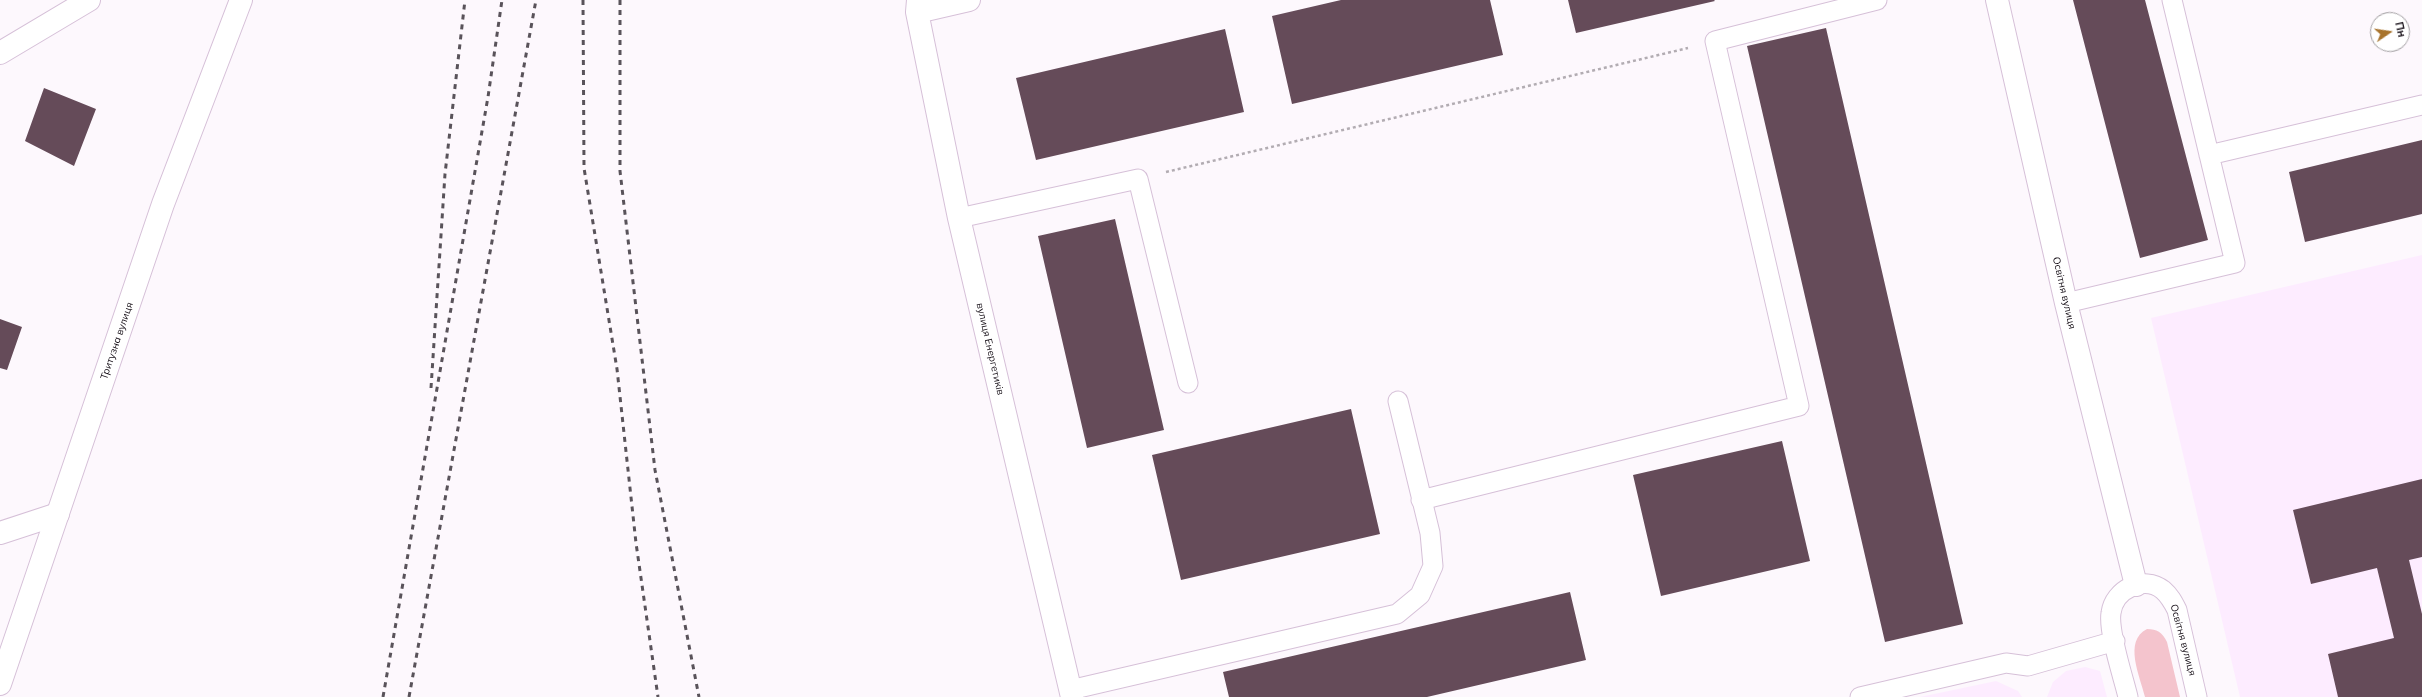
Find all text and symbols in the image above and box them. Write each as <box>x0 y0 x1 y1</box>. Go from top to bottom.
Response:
north arrow <box>2370 12 2410 52</box>
text: Пн <box>2392 20 2409 39</box>
street label: Освітня вулиця <box>2050 256 2078 330</box>
street label: Тритузна вулиця <box>98 301 136 381</box>
street label: вулиця Енергетиків <box>974 302 1006 396</box>
street label: Освітня вулиця <box>2168 603 2198 677</box>

